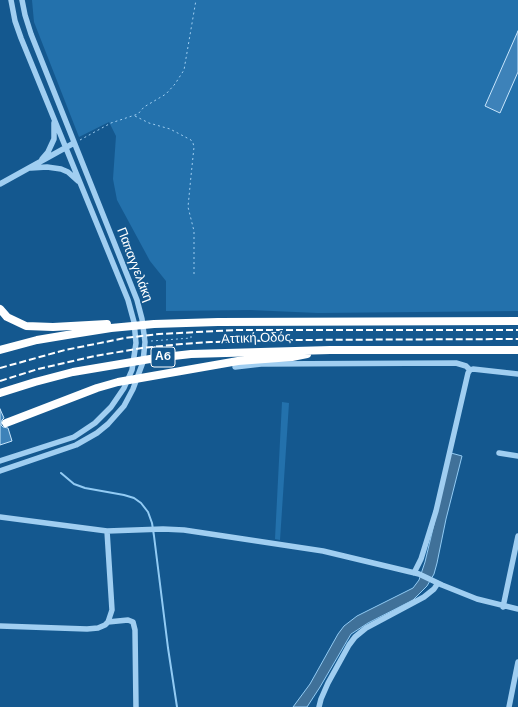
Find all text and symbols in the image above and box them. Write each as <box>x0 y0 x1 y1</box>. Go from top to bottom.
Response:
street label: Παπαγγελάκη <box>113 226 155 304</box>
street label: Αττική Οδός <box>221 330 291 348</box>
road number: Α6 <box>151 347 175 367</box>

